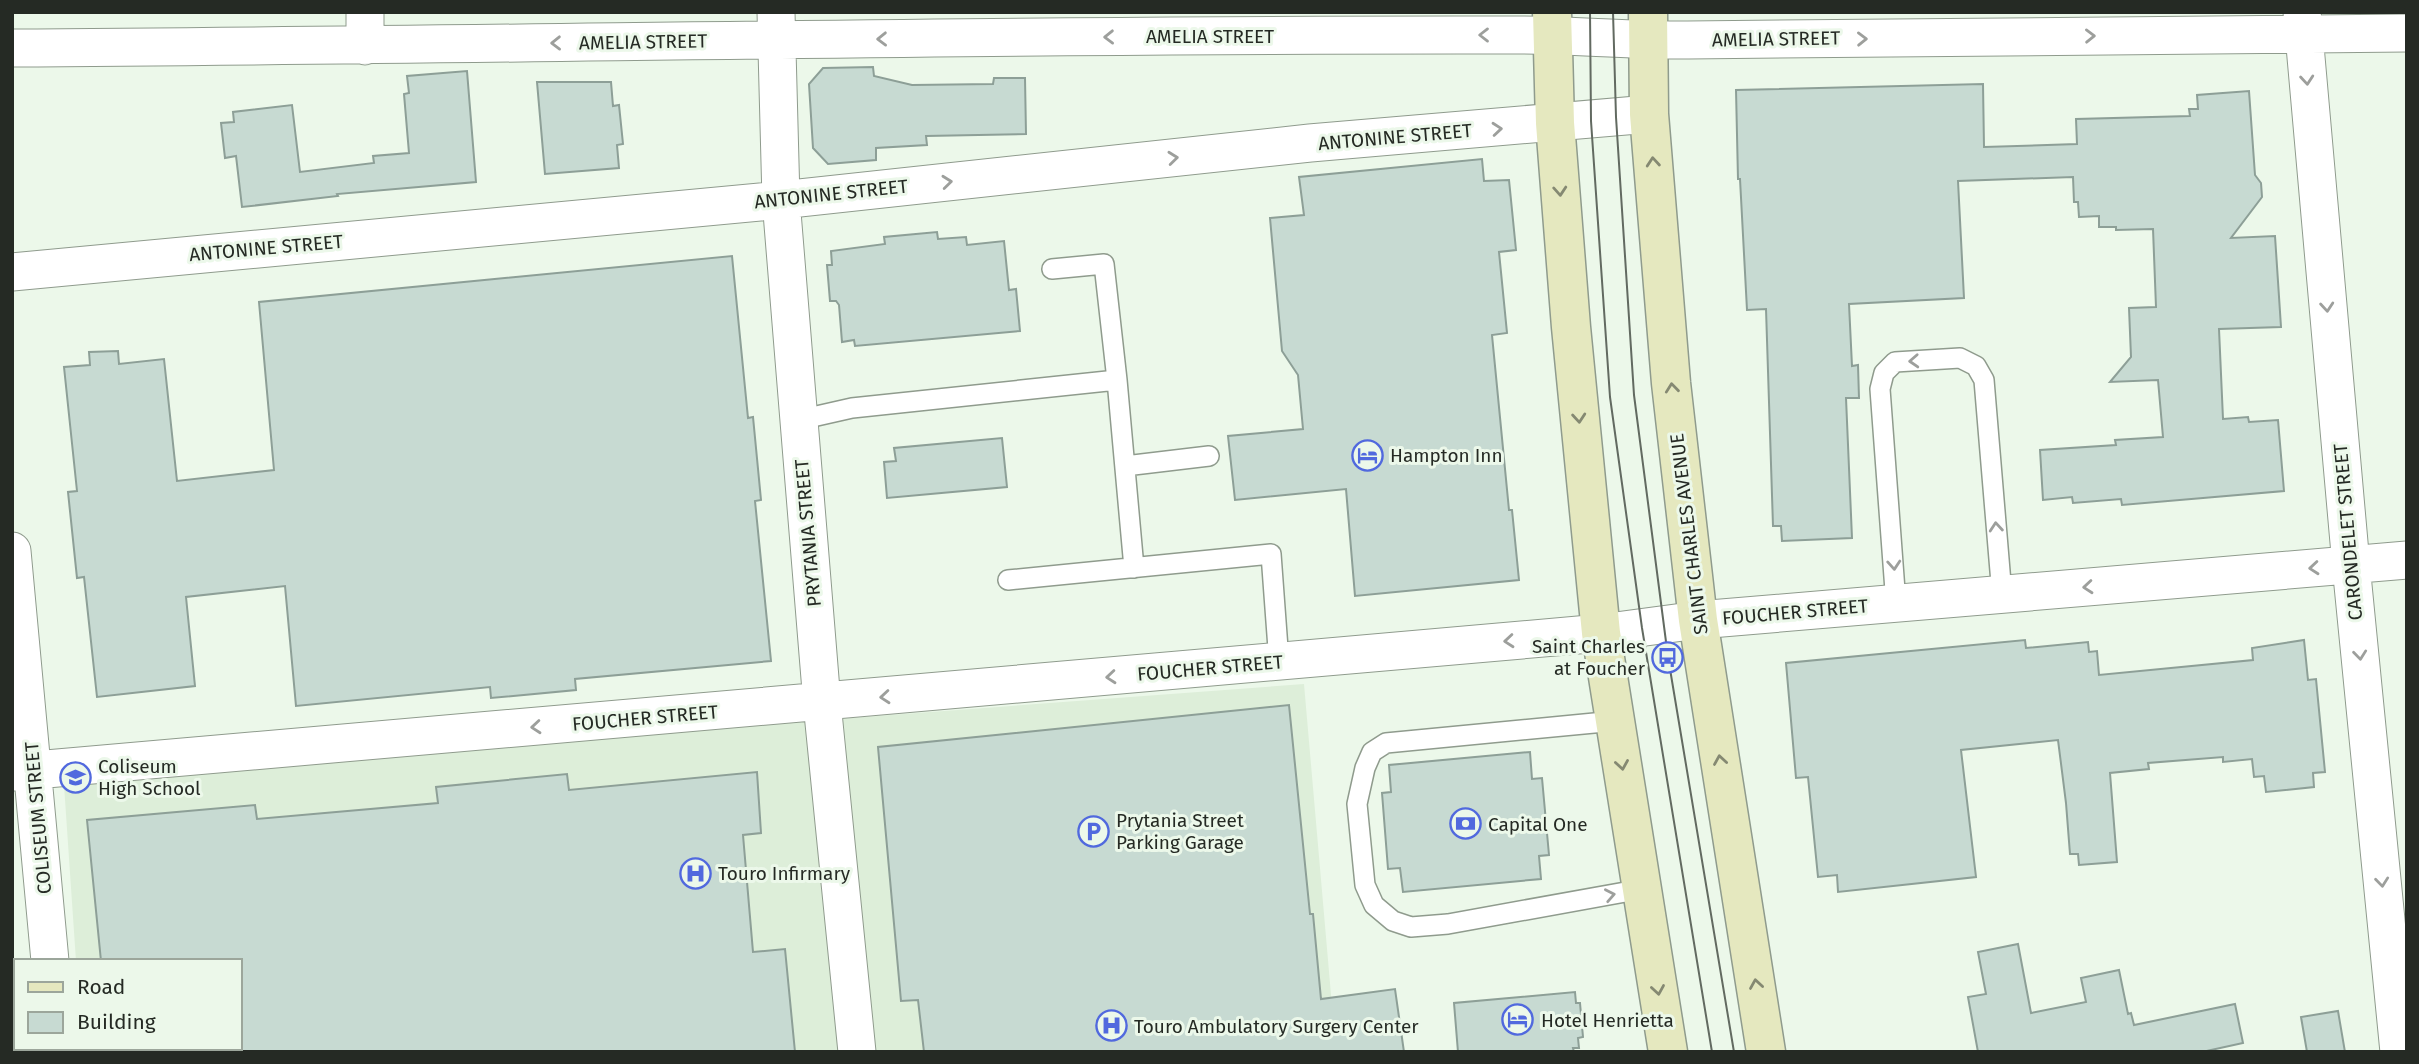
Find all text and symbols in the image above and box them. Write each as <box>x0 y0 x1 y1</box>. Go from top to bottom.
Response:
street label: AMELIA STREET <box>1146 25 1274 48</box>
street label: AMELIA STREET <box>1712 26 1840 52</box>
one-way arrow <box>1478 27 1488 43</box>
one-way arrow <box>2085 28 2096 44</box>
street label: AMELIA STREET <box>579 29 707 55</box>
one-way arrow <box>1103 29 1114 45</box>
one-way arrow <box>876 31 886 47</box>
one-way arrow <box>1857 31 1868 46</box>
one-way arrow <box>550 35 561 51</box>
one-way arrow <box>2299 75 2314 86</box>
street label: ANTONINE STREET <box>1317 119 1473 155</box>
one-way arrow <box>1492 122 1503 137</box>
one-way arrow <box>1168 151 1179 166</box>
one-way arrow <box>1646 156 1661 167</box>
street label: ANTONINE STREET <box>753 174 909 214</box>
one-way arrow <box>941 175 952 190</box>
one-way arrow <box>1552 186 1567 197</box>
street label: ANTONINE STREET <box>188 230 344 266</box>
one-way arrow <box>2319 302 2334 313</box>
one-way arrow <box>1908 353 1919 368</box>
one-way arrow <box>1665 383 1680 394</box>
one-way arrow <box>1571 413 1586 424</box>
street label: SAINT CHARLES AVENUE <box>1665 432 1713 636</box>
hotel icon: Hampton Inn <box>1350 438 1384 472</box>
street label: CARONDELET STREET <box>2329 443 2367 621</box>
place label: Hampton Inn <box>1390 444 1503 467</box>
street label: PRYTANIA STREET <box>790 458 826 608</box>
one-way arrow <box>1989 521 2004 532</box>
one-way arrow <box>1886 560 1901 571</box>
one-way arrow <box>2309 560 2320 575</box>
one-way arrow <box>2082 579 2093 594</box>
street label: FOUCHER STREET <box>1721 594 1869 630</box>
one-way arrow <box>1503 633 1514 648</box>
place label: Saint Charles at Foucher <box>1532 635 1646 680</box>
bus stop icon: Saint Charles at Foucher <box>1651 640 1685 674</box>
street label: FOUCHER STREET <box>1136 650 1284 686</box>
one-way arrow <box>2352 650 2367 661</box>
one-way arrow <box>1106 669 1117 684</box>
one-way arrow <box>879 689 890 704</box>
street label: FOUCHER STREET <box>571 700 719 736</box>
one-way arrow <box>530 719 541 734</box>
street label: COLISEUM STREET <box>20 741 56 895</box>
one-way arrow <box>1713 754 1728 766</box>
place label: Coliseum High School <box>98 755 201 800</box>
one-way arrow <box>1615 759 1630 771</box>
school or university icon: Coliseum High School <box>58 760 92 794</box>
bank icon: Capital One <box>1448 807 1482 841</box>
place label: Prytania Street Parking Garage <box>1116 809 1244 854</box>
place label: Capital One <box>1488 813 1588 836</box>
parking icon: Prytania Street Parking Garage <box>1076 814 1110 848</box>
hospital icon: Touro Infirmary <box>678 856 712 890</box>
place label: Touro Infirmary <box>718 862 851 885</box>
one-way arrow <box>2374 877 2389 888</box>
one-way arrow <box>1604 889 1616 904</box>
legend <box>14 959 242 1050</box>
text: Road <box>77 974 125 1000</box>
one-way arrow <box>1749 978 1764 990</box>
one-way arrow <box>1650 984 1665 996</box>
hotel icon: Hotel Henrietta <box>1501 1003 1535 1037</box>
text: Building <box>77 1009 156 1035</box>
hospital icon: Touro Ambulatory Surgery Center <box>1094 1009 1128 1043</box>
place label: Hotel Henrietta <box>1541 1009 1674 1032</box>
place label: Touro Ambulatory Surgery Center <box>1134 1015 1419 1038</box>

